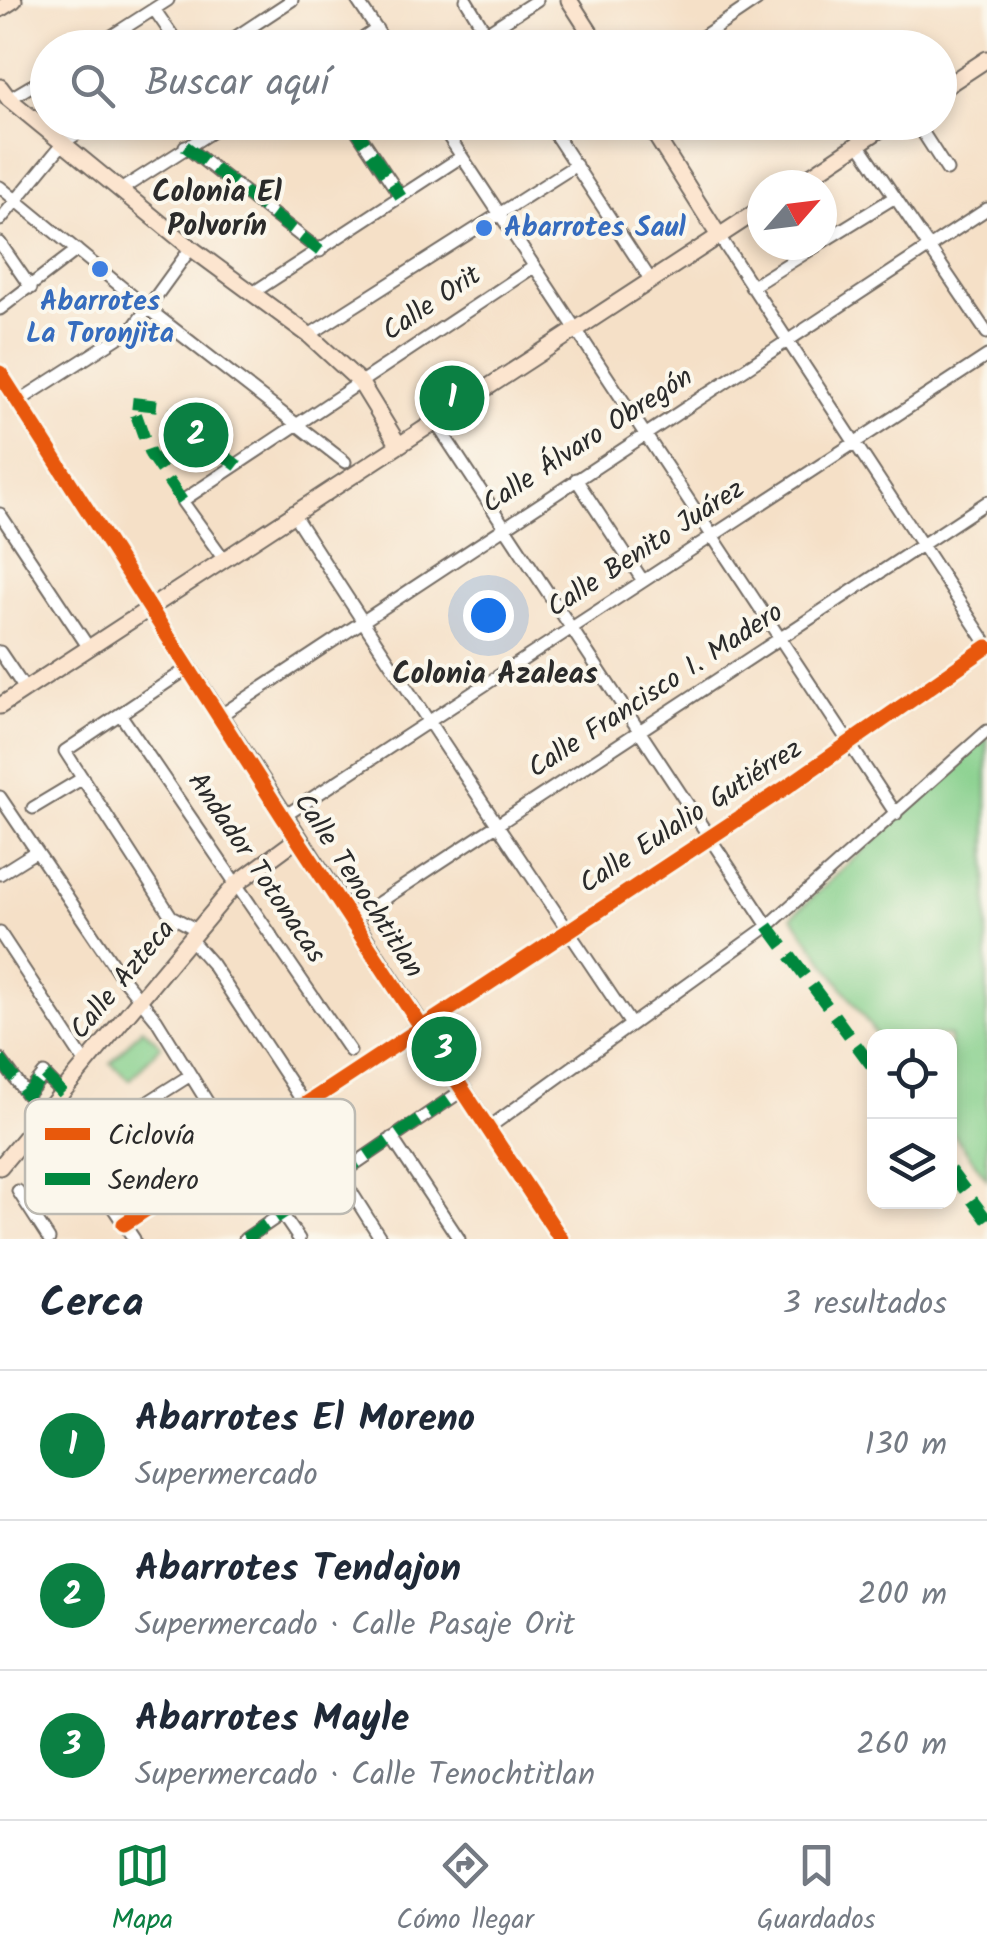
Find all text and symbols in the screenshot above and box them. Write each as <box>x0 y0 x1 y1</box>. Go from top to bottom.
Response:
search box <box>30 30 957 140</box>
text: Buscar aquí <box>145 55 329 115</box>
icon: search <box>65 58 120 113</box>
district label: Colonia El Polvorín <box>152 169 282 251</box>
north arrow <box>747 170 837 260</box>
place label: Abarrotes Saul <box>504 206 686 251</box>
marker: Abarrotes Saul <box>473 217 495 239</box>
street label: Calle Orit <box>373 254 492 354</box>
marker: Abarrotes La Toronjita <box>89 258 111 280</box>
place label: Abarrotes La Toronjita <box>26 280 174 357</box>
street label: Calle Álvaro Obregón <box>473 356 703 526</box>
pin: 1 <box>420 360 484 436</box>
pin: 2 <box>164 398 228 472</box>
street label: Calle Benito Juárez <box>538 468 754 630</box>
your location <box>463 590 514 641</box>
street label: Calle Francisco I. Madero <box>519 591 793 791</box>
district label: Colonia Azaleas <box>392 651 598 699</box>
street label: Calle Eulalio Gutiérrez <box>570 728 812 906</box>
street label: Andador Totonacas <box>175 763 337 973</box>
street label: Calle Tenochtitlan <box>281 784 435 988</box>
street label: Calle Azteca <box>59 910 187 1050</box>
pin: 3 <box>412 1012 476 1086</box>
map controls <box>867 1029 957 1209</box>
button: locate <box>867 1029 957 1119</box>
legend <box>25 1099 355 1214</box>
text: Ciclovía <box>108 1114 195 1159</box>
button: layers <box>867 1119 957 1209</box>
text: Sendero <box>108 1159 199 1204</box>
text: Cerca <box>40 1271 144 1338</box>
text: 3 resultados <box>783 1279 947 1330</box>
text: Abarrotes El Moreno <box>135 1390 475 1450</box>
text: 1 <box>68 1420 77 1471</box>
text: 130 m <box>864 1420 947 1471</box>
text: Supermercado <box>135 1450 318 1501</box>
text: Abarrotes Tendajon <box>135 1540 461 1600</box>
text: 2 <box>63 1570 82 1621</box>
text: 200 m <box>858 1570 947 1621</box>
text: Supermercado · Calle Pasaje Orit <box>135 1600 575 1651</box>
text: Abarrotes Mayle <box>135 1690 409 1750</box>
text: 3 <box>64 1720 81 1771</box>
text: 260 m <box>856 1720 947 1771</box>
text: Supermercado · Calle Tenochtitlan <box>135 1750 595 1801</box>
tab: Mapa <box>111 1838 173 1943</box>
tab: Cómo llegar <box>396 1838 534 1943</box>
tab: Guardados <box>757 1838 876 1943</box>

